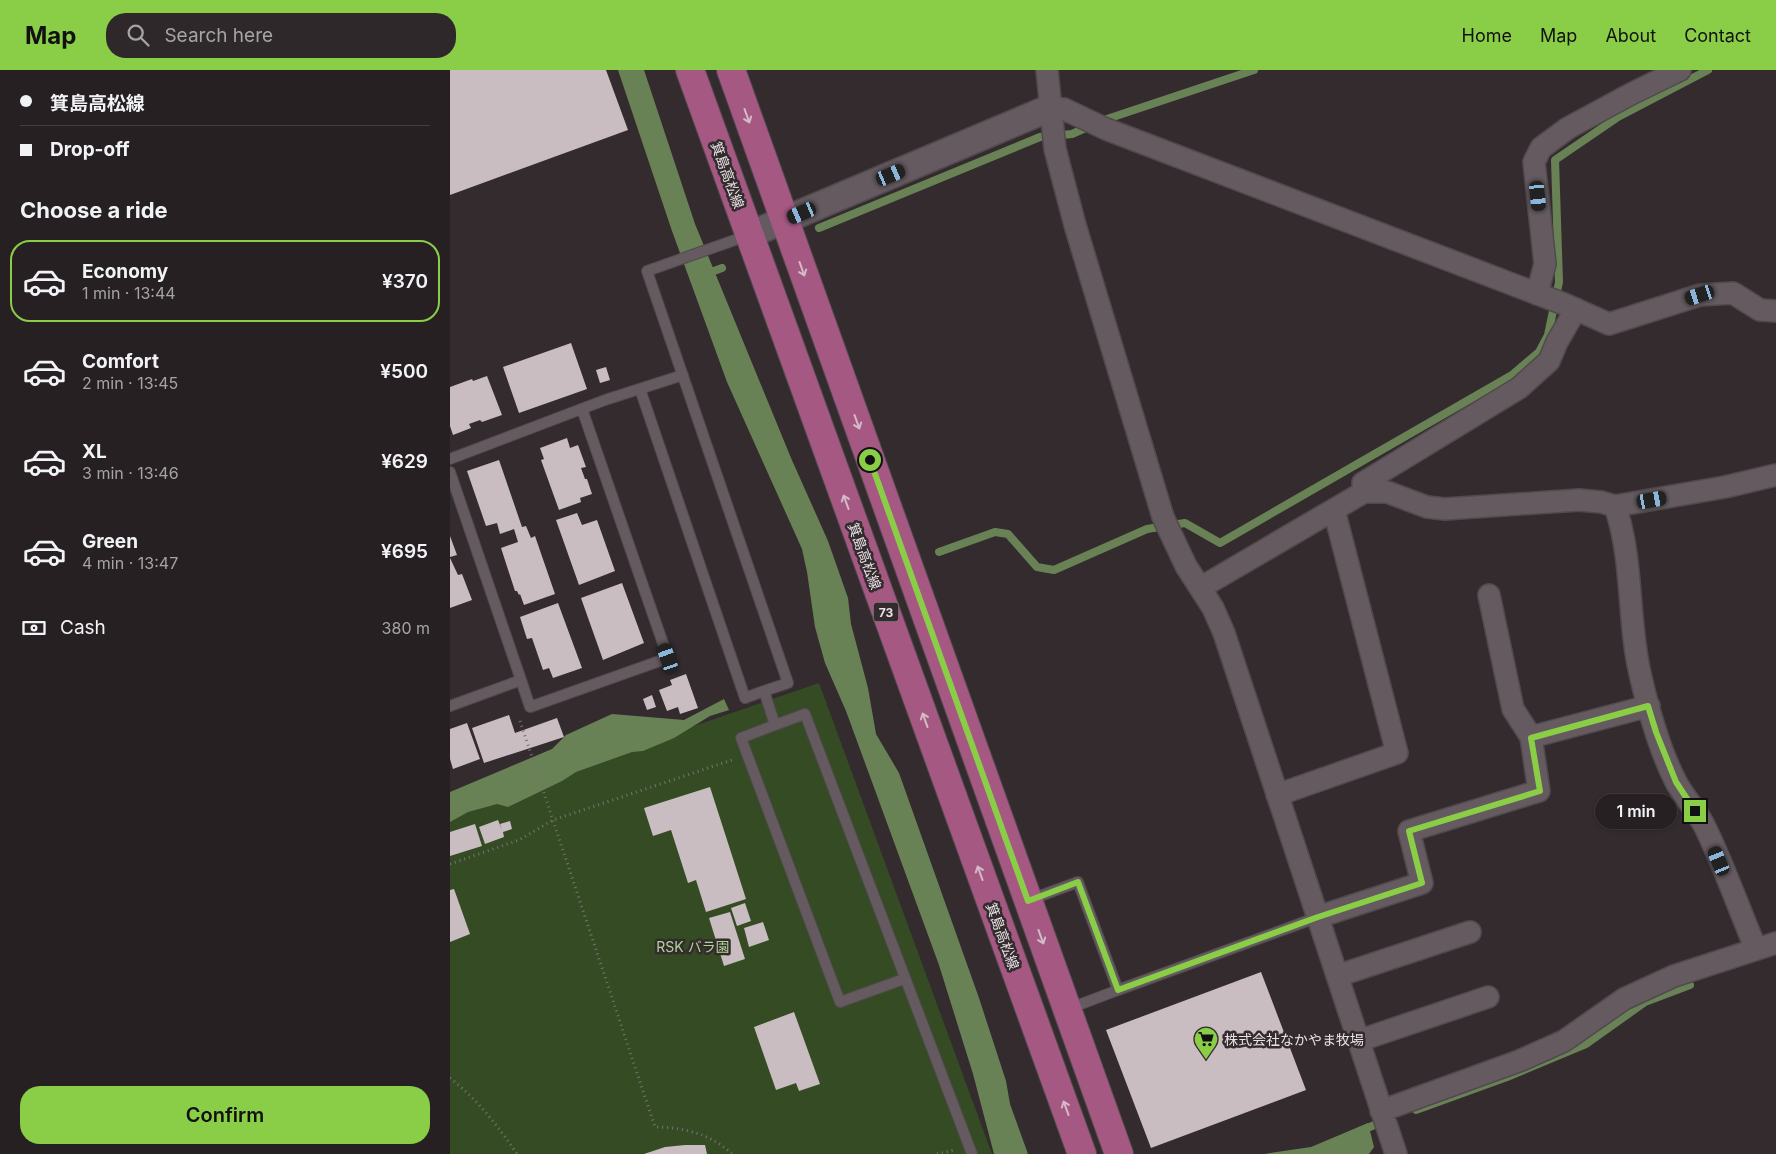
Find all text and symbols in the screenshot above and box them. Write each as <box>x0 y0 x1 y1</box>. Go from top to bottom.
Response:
search box <box>106 13 456 58</box>
text: Map <box>25 21 76 50</box>
icon: search <box>124 21 152 49</box>
text: Search here <box>164 24 273 47</box>
text: Home <box>1462 25 1512 46</box>
text: Map <box>1540 25 1577 46</box>
text: About <box>1605 25 1656 46</box>
text: Contact <box>1684 25 1751 46</box>
text: 箕島高松線 <box>50 92 145 115</box>
one-way arrow <box>743 108 752 123</box>
text: Drop-off <box>50 138 130 161</box>
street label: 箕島高松線 <box>708 139 748 211</box>
car <box>874 162 907 188</box>
car <box>1528 180 1547 212</box>
text: Choose a ride <box>20 197 168 223</box>
car <box>785 200 818 226</box>
icon: car <box>22 259 67 304</box>
text: Economy <box>82 260 168 283</box>
one-way arrow <box>798 261 807 276</box>
text: ¥370 <box>382 270 428 293</box>
text: 1 min · 13:44 <box>82 283 176 303</box>
car <box>1683 283 1716 307</box>
icon: car <box>22 349 67 394</box>
text: Comfort <box>82 350 159 373</box>
text: ¥500 <box>380 360 428 383</box>
text: 2 min · 13:45 <box>82 373 178 393</box>
one-way arrow <box>853 414 862 429</box>
icon: car <box>22 439 67 484</box>
text: XL <box>82 440 107 463</box>
route start <box>859 449 881 471</box>
text: ¥629 <box>381 450 428 473</box>
text: 3 min · 13:46 <box>82 463 179 483</box>
car <box>1635 490 1668 510</box>
one-way arrow <box>841 494 850 510</box>
street label: 箕島高松線 <box>845 520 885 592</box>
icon: car <box>22 529 67 574</box>
text: Green <box>82 530 138 553</box>
text: ¥695 <box>381 540 428 563</box>
text: 4 min · 13:47 <box>82 553 178 573</box>
road number: 73 <box>874 602 898 622</box>
icon: cash <box>20 614 48 642</box>
text: Cash <box>60 616 106 639</box>
text: 380 m <box>382 618 430 638</box>
car <box>656 641 679 675</box>
one-way arrow <box>920 713 929 729</box>
callout: 1 min <box>1595 794 1678 828</box>
route end <box>1684 800 1706 822</box>
text: 1 min <box>1616 801 1656 821</box>
car <box>1706 844 1731 878</box>
one-way arrow <box>975 866 984 881</box>
street label: 箕島高松線 <box>983 900 1023 972</box>
one-way arrow <box>1037 929 1046 944</box>
park label: RSK バラ園 <box>656 938 730 955</box>
supermarket icon: 株式会社なかやま牧場 <box>1193 1026 1219 1060</box>
place label: 株式会社なかやま牧場 <box>1224 1031 1364 1048</box>
button: Confirm <box>20 1086 430 1144</box>
one-way arrow <box>1061 1101 1070 1116</box>

